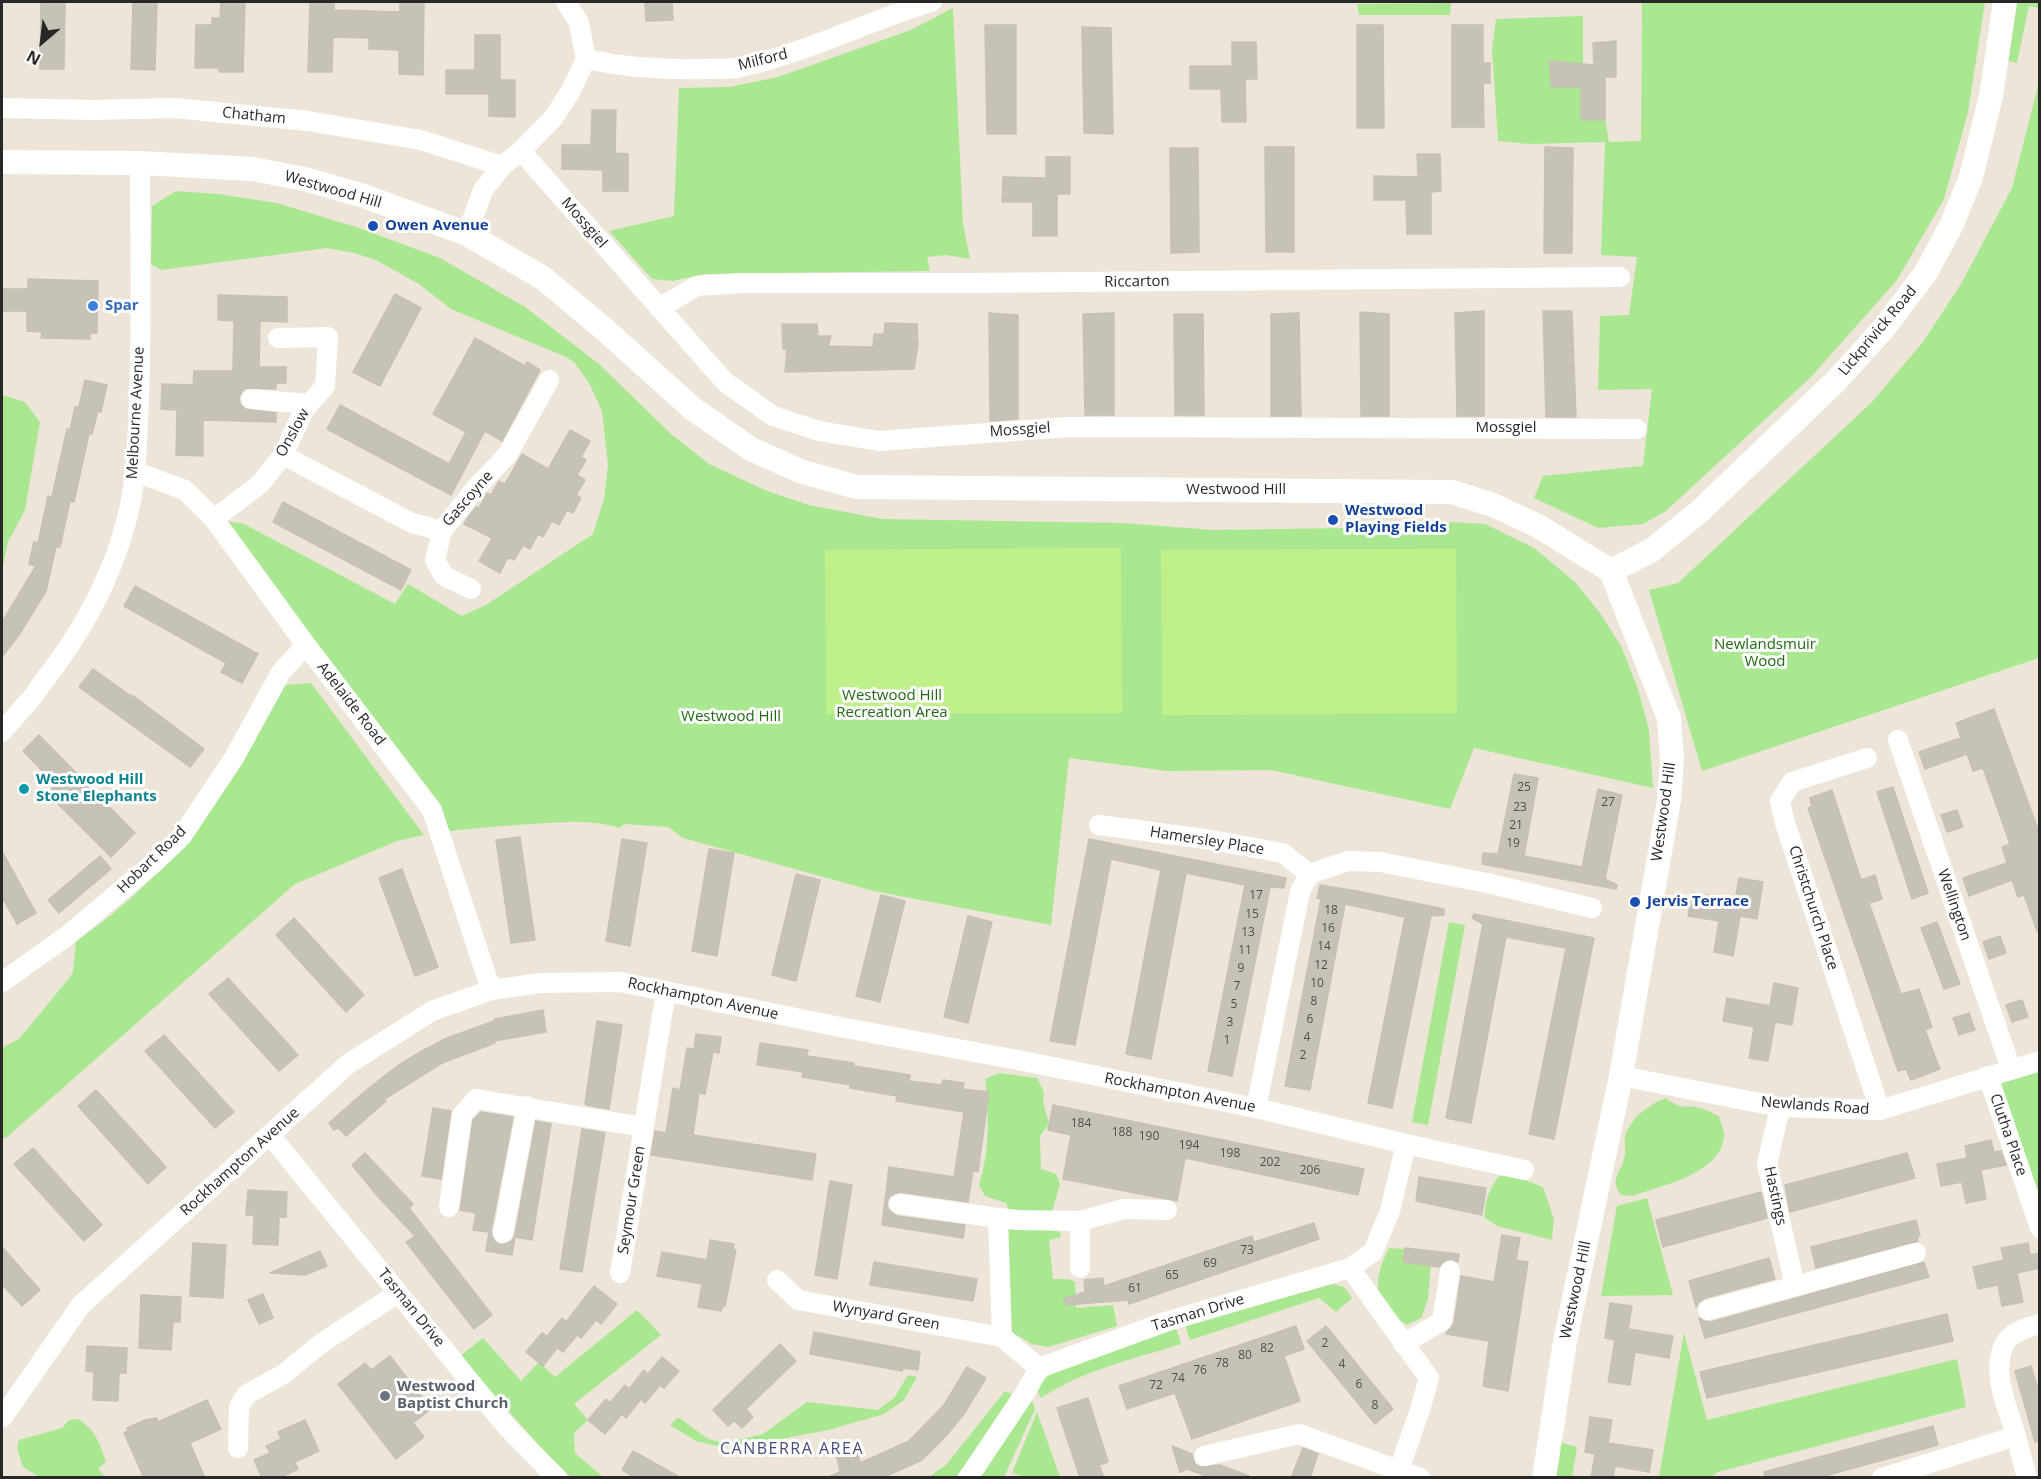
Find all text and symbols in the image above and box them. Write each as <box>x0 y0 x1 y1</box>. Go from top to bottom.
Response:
north arrow <box>12 12 72 72</box>
text: N <box>23 45 44 71</box>
street label: Milford <box>736 45 790 75</box>
street label: Chatham <box>221 104 287 128</box>
street label: Westwood Hill <box>282 168 384 212</box>
street label: Mossgiel <box>557 194 611 252</box>
place label: Owen Avenue <box>385 217 489 235</box>
marker: Owen Avenue <box>366 219 380 233</box>
street label: Riccarton <box>1104 272 1170 292</box>
street label: Lickprivick Road <box>1835 282 1921 380</box>
place label: Spar <box>105 297 139 315</box>
marker: Spar <box>86 299 100 313</box>
street label: Melbourne Avenue <box>124 346 148 480</box>
street label: Onslow <box>272 406 314 460</box>
street label: Mossgiel <box>989 419 1051 441</box>
street label: Mossgiel <box>1476 419 1536 437</box>
street label: Gascoyne <box>439 468 497 530</box>
street label: Westwood Hill <box>1186 481 1286 499</box>
place label: Westwood Playing Fields <box>1345 502 1447 537</box>
marker: Westwood Playing Fields <box>1326 513 1340 527</box>
park label: Newlandsmuir Wood <box>1714 636 1816 671</box>
street label: Adelaide Road <box>313 659 389 749</box>
park label: Westwood Hill Recreation Area <box>836 687 948 722</box>
park label: Westwood Hill <box>681 708 781 726</box>
street label: Westwood Hill <box>1648 761 1680 863</box>
place label: Westwood Hill Stone Elephants <box>36 771 157 806</box>
house number: 25 <box>1517 781 1531 795</box>
marker: Westwood Hill Stone Elephants <box>17 782 31 796</box>
house number: 27 <box>1601 796 1615 810</box>
house number: 23 <box>1513 801 1527 815</box>
house number: 21 <box>1509 819 1523 833</box>
street label: Hobart Road <box>114 823 190 897</box>
street label: Hamersley Place <box>1149 823 1265 859</box>
house number: 19 <box>1506 837 1520 851</box>
street label: Christchurch Place <box>1784 843 1842 973</box>
street label: Wellington <box>1933 867 1975 943</box>
house number: 17 <box>1249 889 1263 903</box>
place label: Jervis Terrace <box>1647 893 1749 911</box>
marker: Jervis Terrace <box>1628 895 1642 909</box>
house number: 18 <box>1324 904 1338 918</box>
house number: 15 <box>1245 908 1259 922</box>
house number: 16 <box>1321 922 1335 936</box>
house number: 13 <box>1241 926 1255 940</box>
house number: 14 <box>1317 940 1331 954</box>
house number: 11 <box>1238 944 1252 958</box>
house number: 12 <box>1314 959 1328 973</box>
house number: 9 <box>1238 962 1244 976</box>
street label: Rockhampton Avenue <box>626 974 780 1024</box>
house number: 10 <box>1310 977 1324 991</box>
house number: 7 <box>1234 980 1240 994</box>
house number: 8 <box>1311 995 1317 1009</box>
house number: 5 <box>1231 998 1237 1012</box>
house number: 6 <box>1307 1013 1313 1027</box>
house number: 3 <box>1227 1016 1233 1030</box>
house number: 4 <box>1304 1031 1310 1045</box>
house number: 1 <box>1224 1034 1230 1048</box>
house number: 2 <box>1300 1049 1306 1063</box>
street label: Rockhampton Avenue <box>1103 1070 1257 1116</box>
street label: Clutha Place <box>1985 1091 2031 1179</box>
street label: Newlands Road <box>1760 1093 1870 1119</box>
street label: Rockhampton Avenue <box>177 1104 303 1220</box>
house number: 184 <box>1071 1117 1091 1131</box>
house number: 188 <box>1112 1126 1132 1140</box>
house number: 190 <box>1139 1130 1159 1144</box>
house number: 194 <box>1179 1139 1199 1153</box>
street label: Seymour Green <box>615 1145 649 1255</box>
house number: 198 <box>1220 1147 1240 1161</box>
house number: 202 <box>1260 1156 1280 1170</box>
house number: 206 <box>1300 1164 1320 1178</box>
street label: Hastings <box>1760 1165 1790 1227</box>
street label: Westwood Hill <box>1557 1239 1595 1341</box>
house number: 73 <box>1240 1244 1254 1258</box>
house number: 69 <box>1203 1257 1217 1271</box>
street label: Tasman Drive <box>374 1265 448 1351</box>
house number: 65 <box>1165 1269 1179 1283</box>
house number: 61 <box>1128 1282 1142 1296</box>
street label: Tasman Drive <box>1150 1290 1246 1336</box>
street label: Wynyard Green <box>831 1298 941 1334</box>
house number: 2 <box>1322 1337 1328 1351</box>
house number: 82 <box>1260 1342 1274 1356</box>
house number: 80 <box>1238 1349 1252 1363</box>
house number: 78 <box>1215 1357 1229 1371</box>
house number: 4 <box>1339 1358 1345 1372</box>
house number: 76 <box>1193 1364 1207 1378</box>
house number: 74 <box>1171 1372 1185 1386</box>
place label: Westwood Baptist Church <box>397 1378 508 1413</box>
house number: 6 <box>1356 1378 1362 1392</box>
house number: 72 <box>1149 1379 1163 1393</box>
marker: Westwood Baptist Church <box>378 1389 392 1403</box>
house number: 8 <box>1372 1399 1378 1413</box>
district label: CANBERRA AREA <box>720 1439 864 1459</box>

